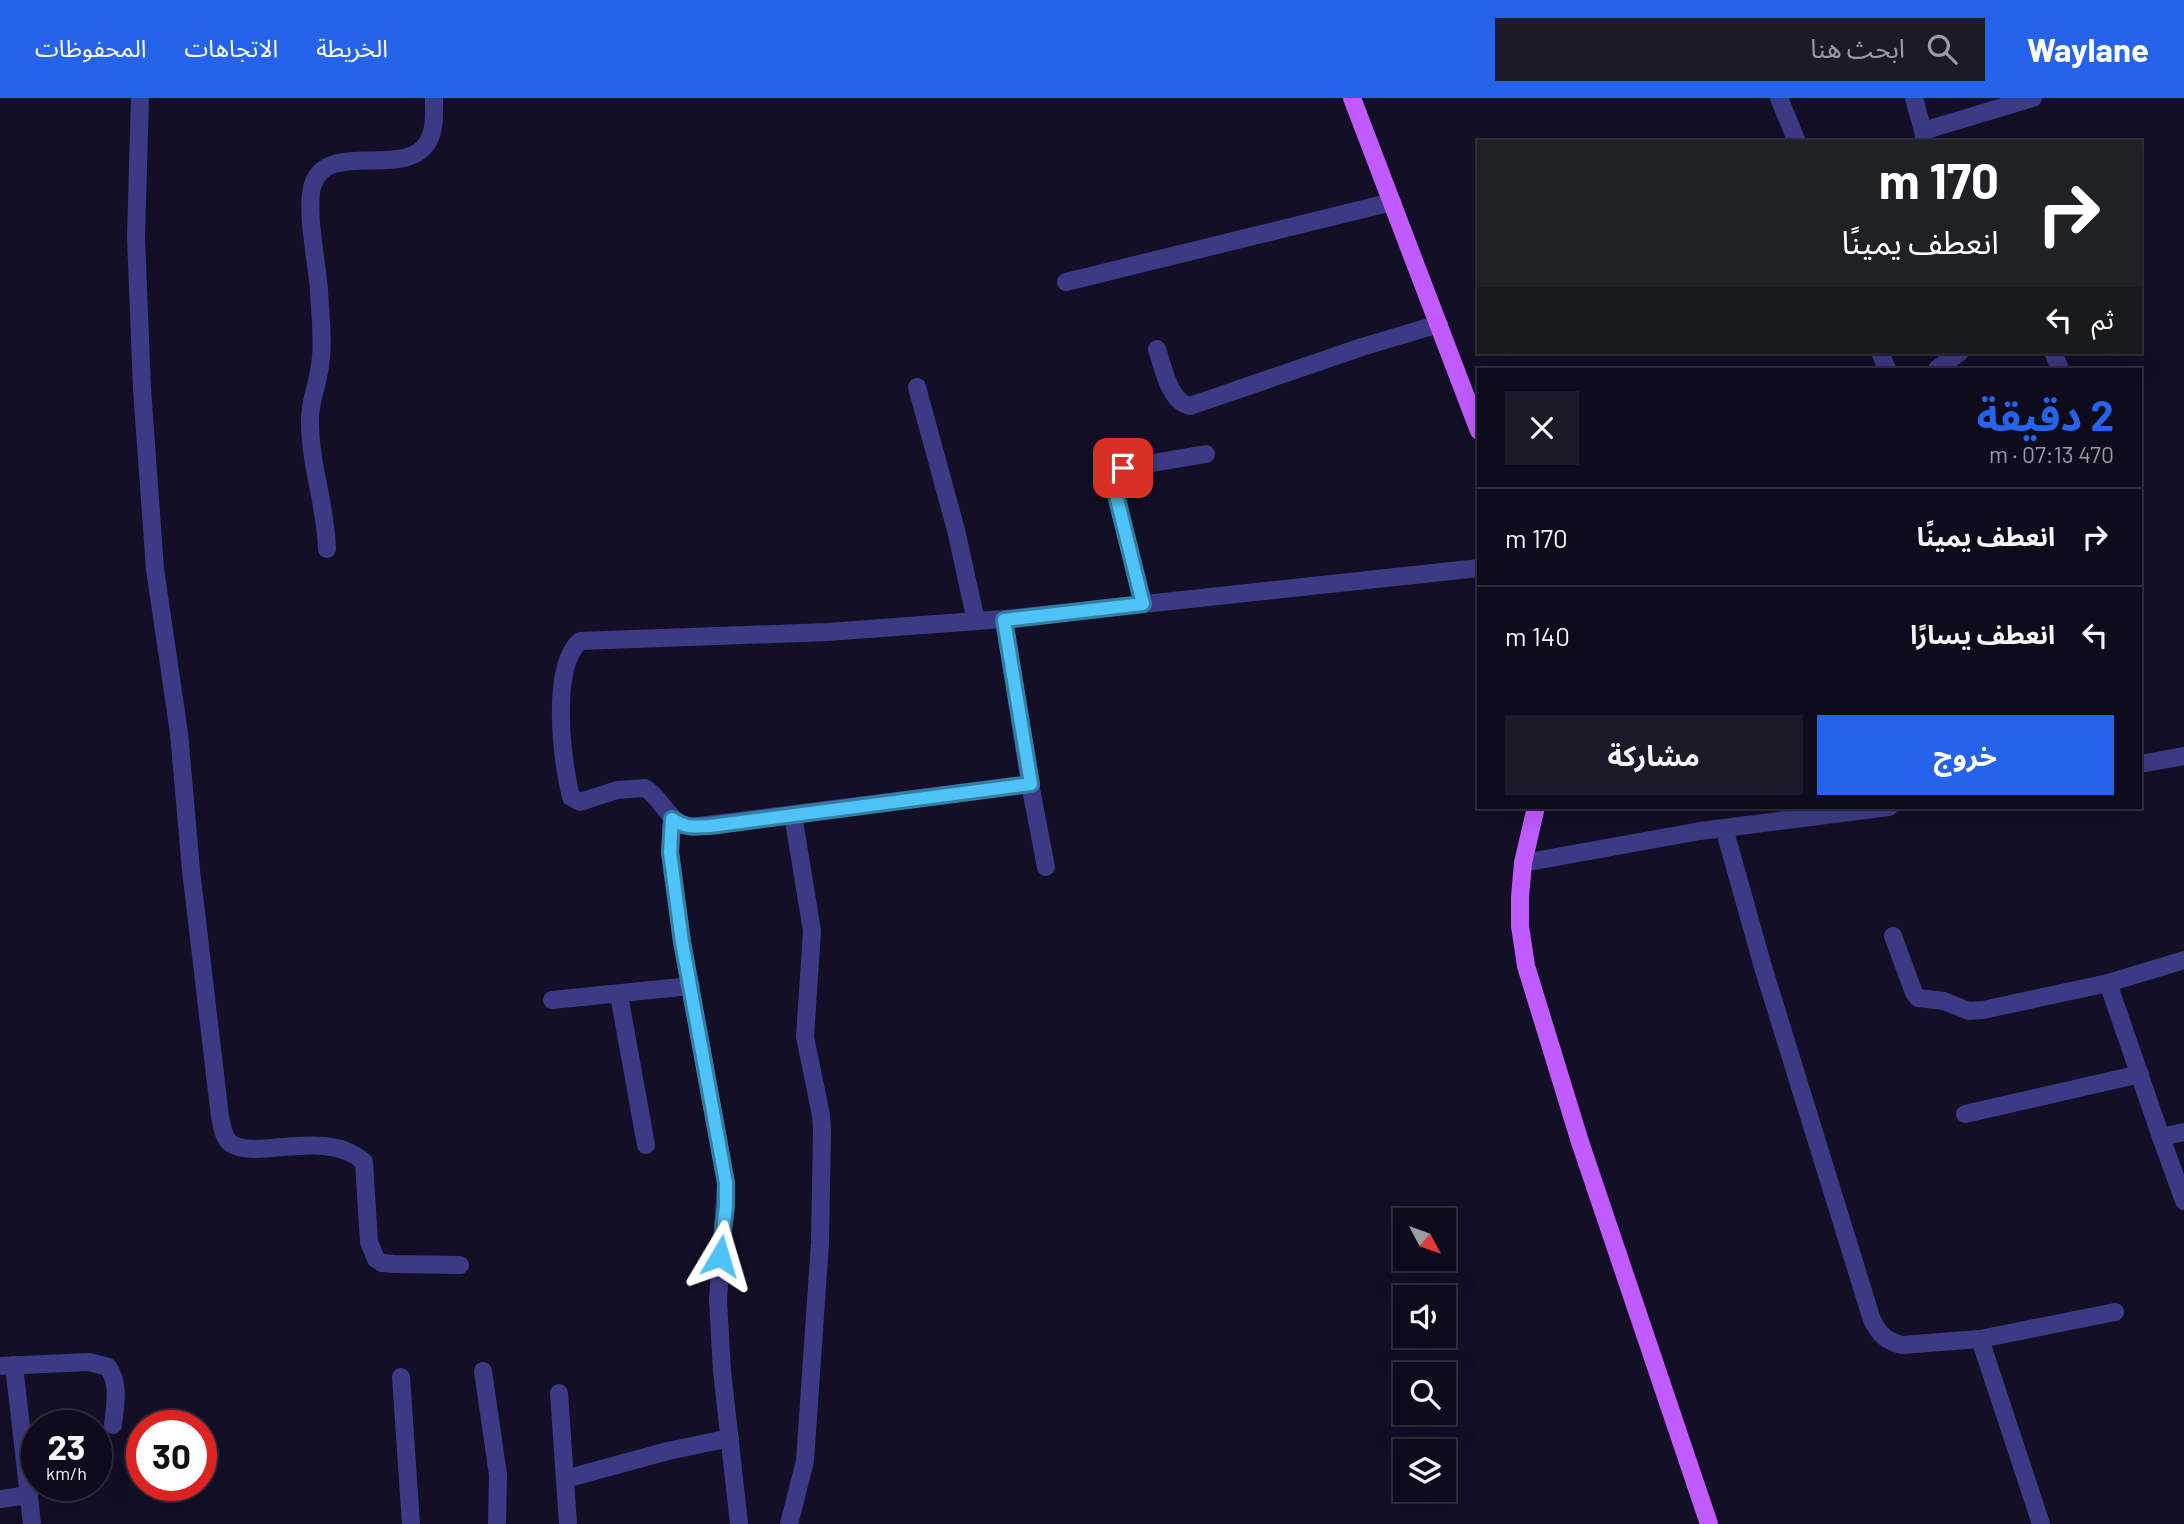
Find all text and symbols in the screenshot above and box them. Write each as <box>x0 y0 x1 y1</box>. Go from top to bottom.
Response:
search box <box>1495 18 1985 81</box>
text: Waylane <box>2027 29 2149 69</box>
icon: search <box>1923 30 1961 68</box>
text: ابحث هنا <box>1810 32 1905 63</box>
text: المحفوظات <box>35 33 146 62</box>
text: الاتجاهات <box>184 33 278 62</box>
text: الخريطة <box>316 33 388 62</box>
text: 170 m <box>1879 150 1999 209</box>
icon: right <box>2023 168 2114 259</box>
text: انعطف يمينًا <box>1842 222 1999 260</box>
icon: left <box>2040 301 2078 339</box>
text: ثم <box>2092 303 2114 334</box>
text: 2 دقيقة <box>1976 389 2114 439</box>
button: close <box>1505 391 1579 465</box>
pin <box>1093 438 1153 498</box>
text: 470 m · 07:13 <box>1989 440 2114 468</box>
icon: arrive <box>1104 449 1142 487</box>
icon: right <box>2076 518 2114 556</box>
text: انعطف يمينًا <box>1917 520 2055 551</box>
text: 170 m <box>1505 522 1568 553</box>
icon: left <box>2076 616 2114 654</box>
text: انعطف يسارًا <box>1910 618 2055 649</box>
text: 140 m <box>1505 620 1570 651</box>
button: مشاركة <box>1505 715 1803 795</box>
button: خروج <box>1817 715 2114 795</box>
north arrow <box>1393 1208 1456 1270</box>
map controls <box>1393 1208 1456 1502</box>
position arrow <box>683 1219 757 1293</box>
button: sound <box>1393 1285 1456 1348</box>
button: search <box>1393 1362 1456 1425</box>
speed limit sign: 30 <box>126 1410 217 1501</box>
text: 23 <box>47 1425 86 1467</box>
button: layers <box>1393 1439 1456 1502</box>
text: km/h <box>46 1462 87 1484</box>

